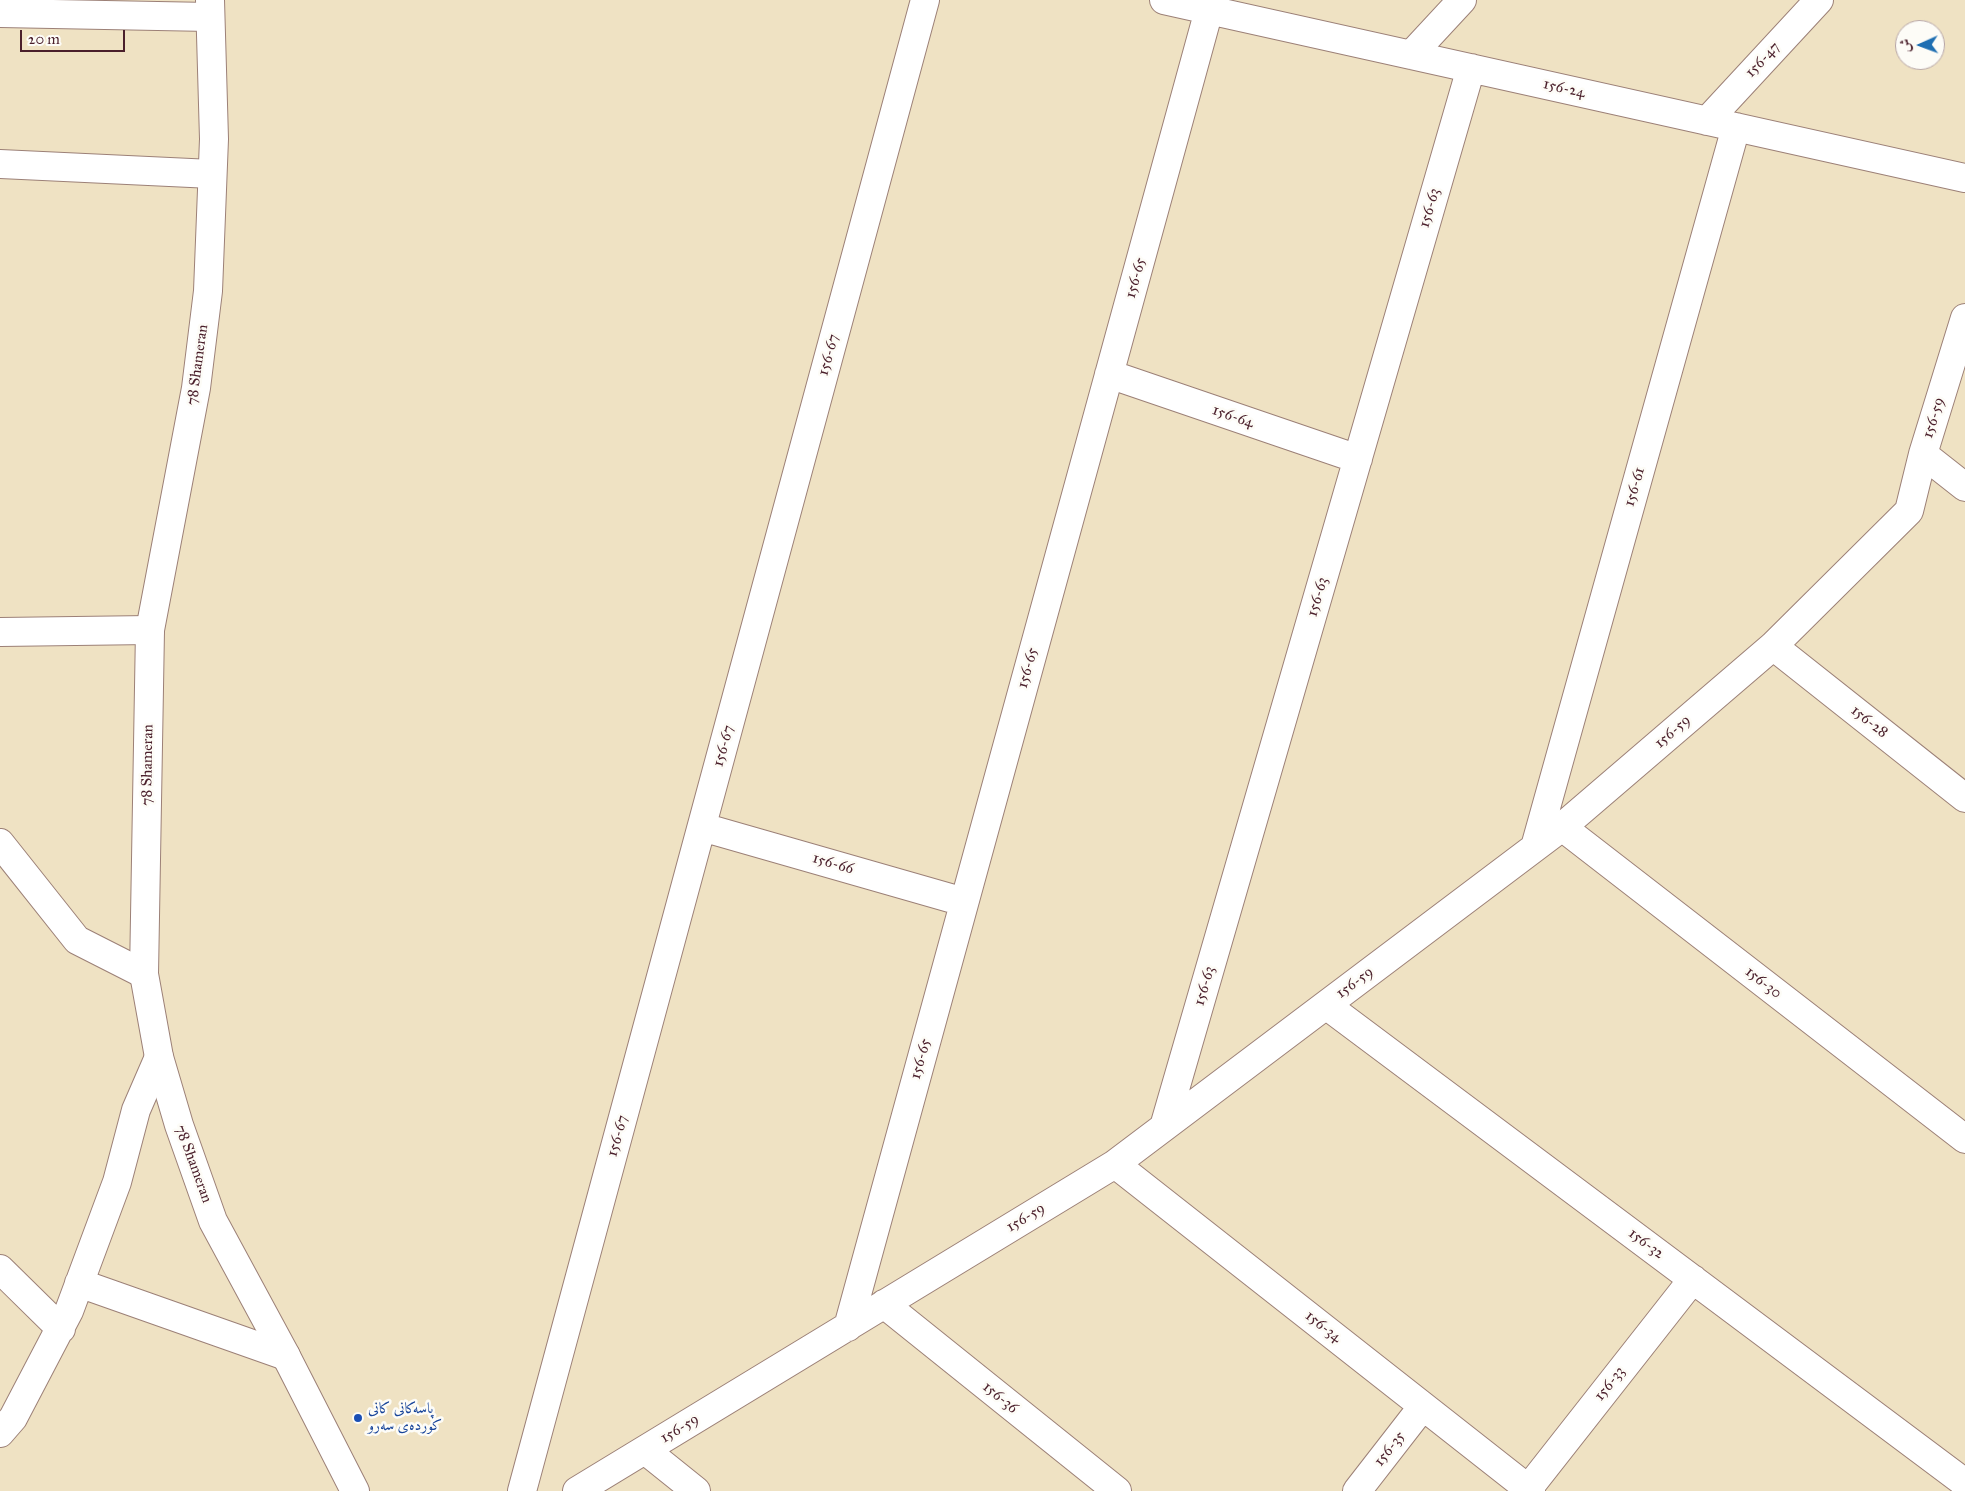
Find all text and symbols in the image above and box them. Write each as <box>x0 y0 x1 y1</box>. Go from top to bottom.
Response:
scale bar <box>22 20 128 52</box>
north arrow <box>1895 20 1945 70</box>
text: 20 m <box>28 30 60 48</box>
street label: 156-47 <box>1742 38 1784 82</box>
text: ش <box>1897 38 1914 53</box>
street label: 156-24 <box>1541 75 1587 103</box>
street label: 156-63 <box>1416 186 1444 230</box>
street label: 156-65 <box>1122 256 1150 300</box>
street label: 78 Shameran <box>183 323 213 407</box>
street label: 156-67 <box>815 332 843 378</box>
street label: 156-59 <box>1919 395 1949 441</box>
street label: 156-64 <box>1210 402 1256 432</box>
street label: 156-61 <box>1621 465 1649 509</box>
street label: 156-63 <box>1304 575 1332 619</box>
street label: 156-65 <box>1014 646 1042 690</box>
street label: 156-28 <box>1847 702 1891 742</box>
street label: 156-59 <box>1651 712 1695 752</box>
street label: 156-67 <box>710 723 738 769</box>
street label: 78 Shameran <box>138 724 158 806</box>
street label: 156-66 <box>810 850 856 878</box>
street label: 156-59 <box>1333 963 1377 1003</box>
street label: 156-30 <box>1741 963 1785 1003</box>
street label: 156-63 <box>1191 964 1219 1008</box>
street label: 156-65 <box>907 1037 935 1081</box>
street label: 156-67 <box>604 1113 632 1159</box>
street label: 78 Shameran <box>171 1123 215 1205</box>
street label: 156-59 <box>1004 1200 1048 1236</box>
street label: 156-32 <box>1625 1225 1667 1263</box>
street label: 156-34 <box>1301 1307 1345 1347</box>
street label: 156-33 <box>1591 1363 1629 1405</box>
street label: 156-36 <box>979 1378 1021 1418</box>
place label: پاسەکانی کانی کوردەی سەرو <box>368 1400 442 1435</box>
street label: 156-59 <box>658 1411 702 1447</box>
marker: پاسەکانی کانی کوردەی سەرو <box>352 1412 364 1424</box>
street label: 156-35 <box>1371 1428 1409 1470</box>

